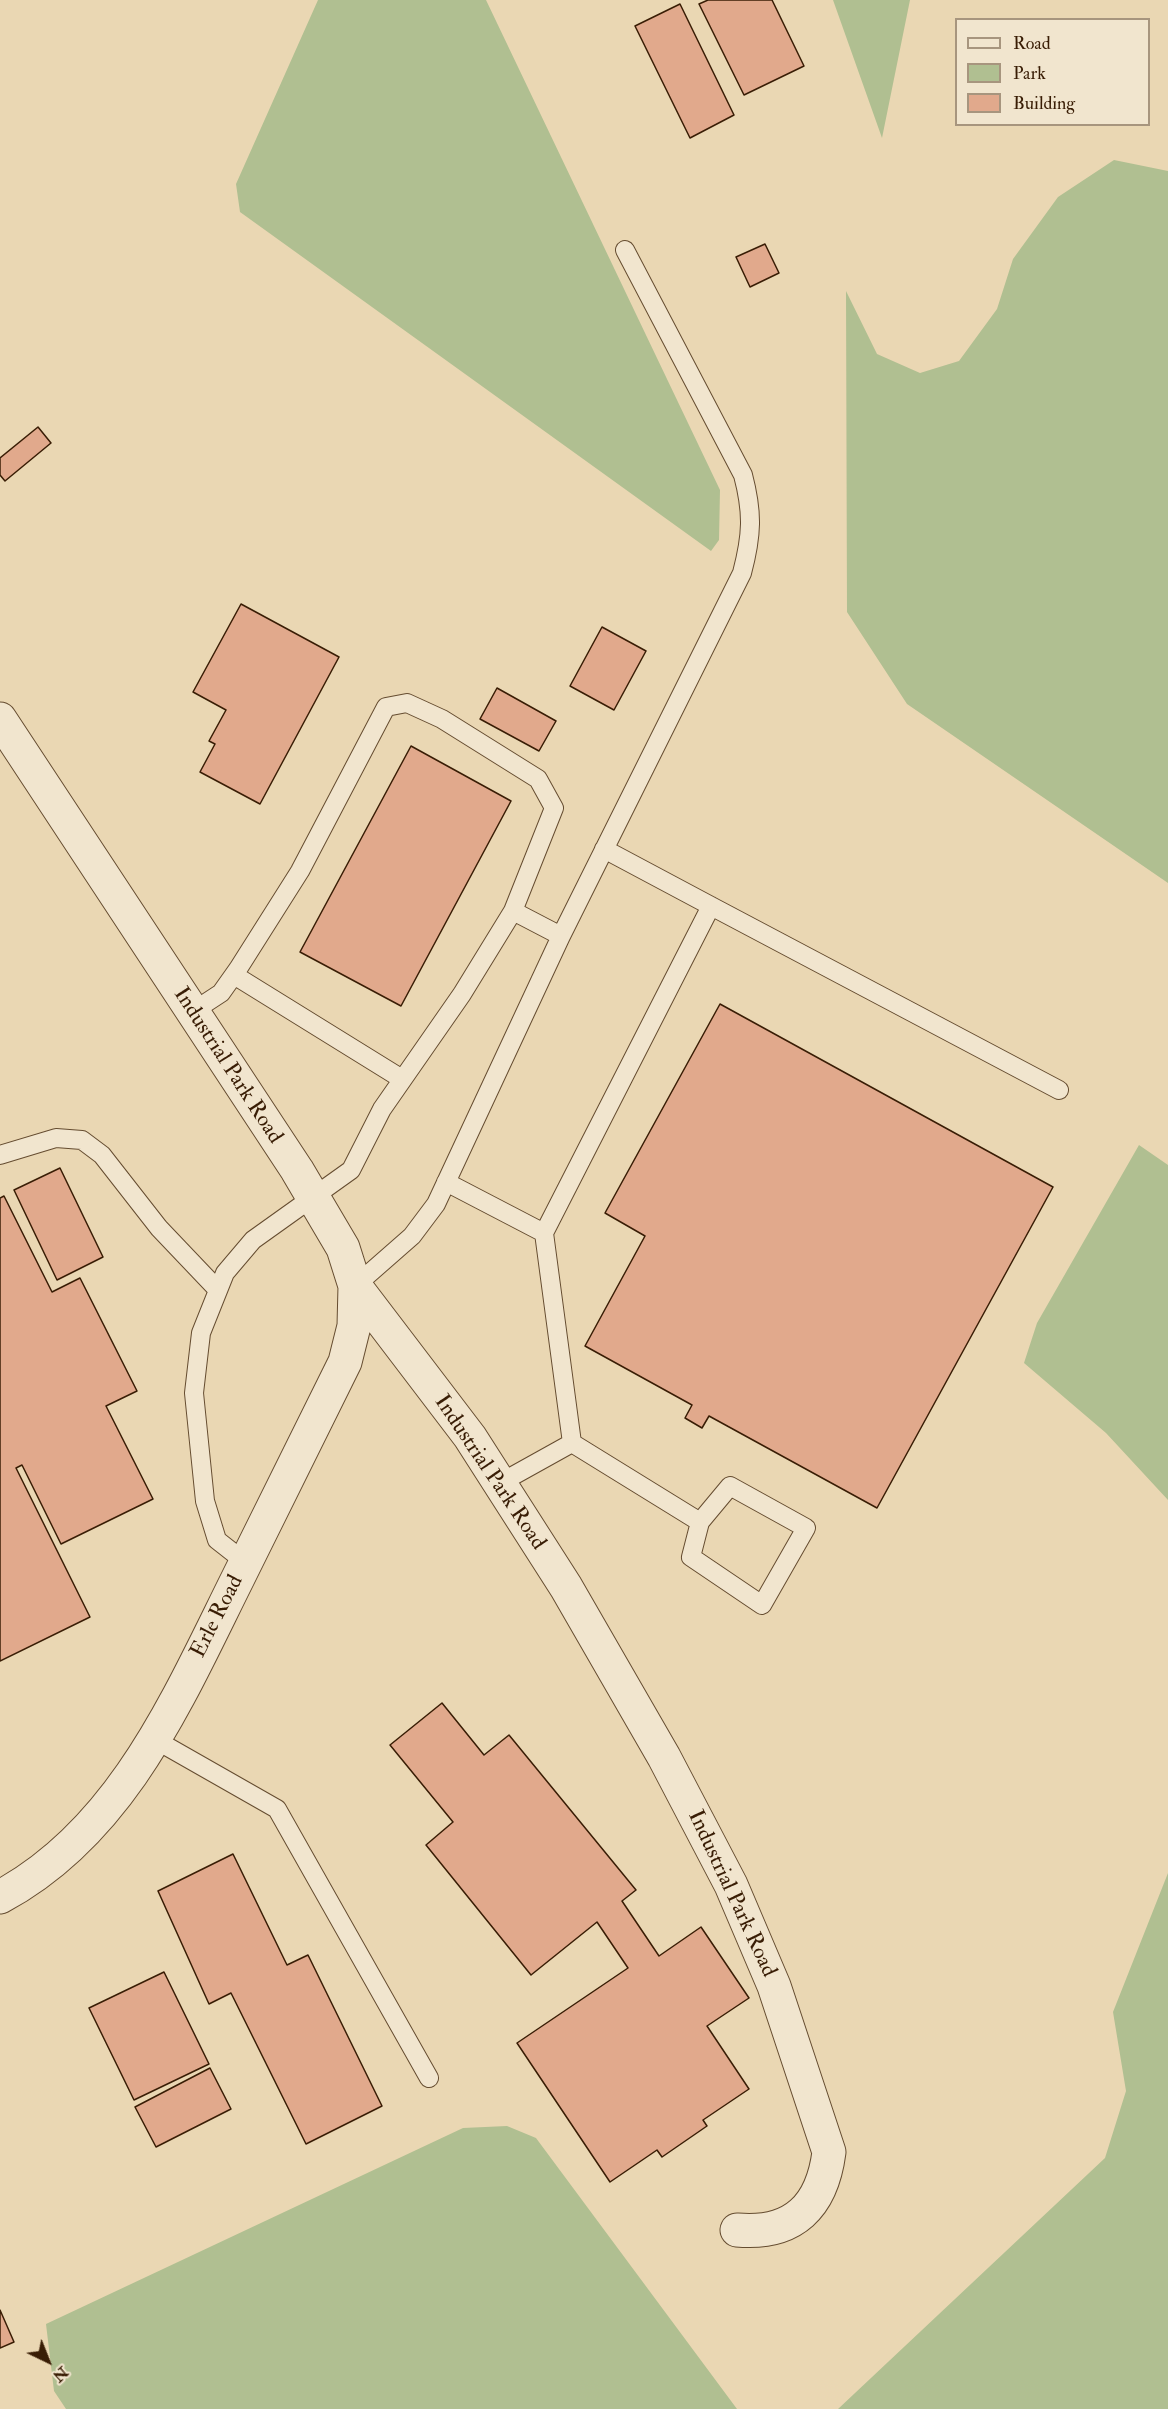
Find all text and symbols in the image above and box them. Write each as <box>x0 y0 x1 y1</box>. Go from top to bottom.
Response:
legend <box>955 18 1150 126</box>
text: Road <box>1013 32 1051 55</box>
text: Park <box>1013 62 1046 85</box>
text: Building <box>1013 92 1075 115</box>
street label: Industrial Park Road <box>167 983 287 1149</box>
street label: Industrial Park Road <box>427 1391 551 1555</box>
street label: Erle Road <box>186 1571 250 1663</box>
street label: Industrial Park Road <box>681 1806 781 1982</box>
north arrow <box>18 2331 78 2391</box>
text: N <box>48 2362 72 2386</box>

